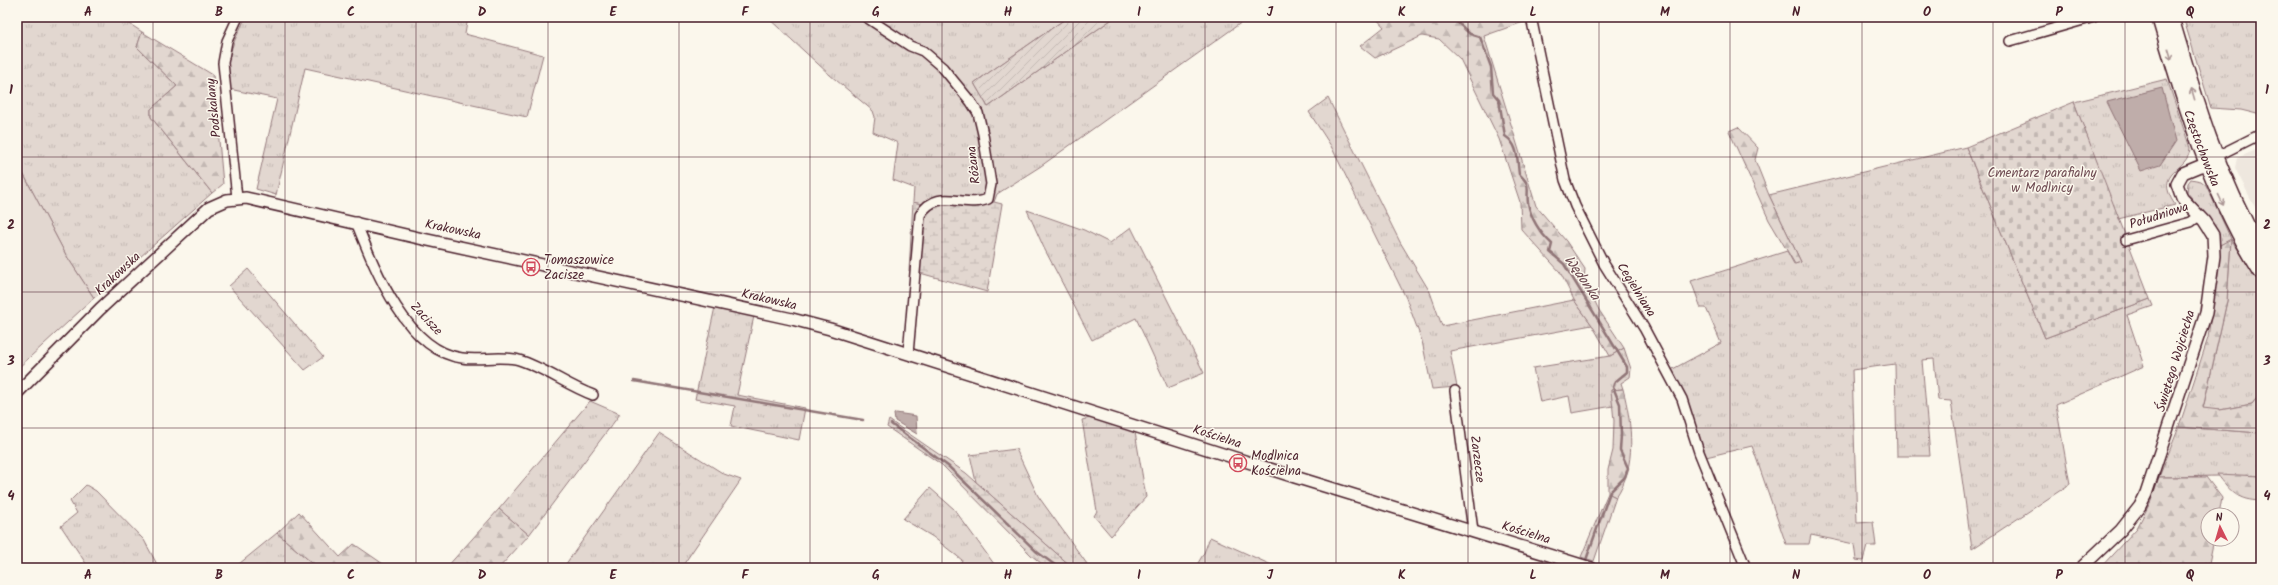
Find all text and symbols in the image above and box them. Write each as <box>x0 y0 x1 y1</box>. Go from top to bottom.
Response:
text: A <box>84 2 92 23</box>
text: B <box>215 2 223 23</box>
text: C <box>347 2 355 23</box>
text: D <box>478 2 487 23</box>
text: E <box>609 2 617 23</box>
text: F <box>741 2 749 23</box>
text: G <box>872 2 880 23</box>
text: H <box>1004 2 1013 23</box>
text: I <box>1137 2 1141 23</box>
text: J <box>1267 2 1274 23</box>
text: K <box>1398 2 1406 23</box>
text: L <box>1529 2 1537 23</box>
text: M <box>1660 2 1670 23</box>
text: N <box>1792 2 1801 23</box>
text: O <box>1923 2 1931 23</box>
text: P <box>2055 2 2063 23</box>
text: Q <box>2186 2 2195 23</box>
one-way arrow <box>2167 48 2174 61</box>
street label: Podskalany <box>200 76 228 139</box>
text: 1 <box>9 80 13 101</box>
text: 1 <box>2265 80 2269 101</box>
one-way arrow <box>2189 88 2196 101</box>
street label: Częstochowska <box>2178 107 2226 190</box>
street label: Różana <box>961 145 987 185</box>
park label: Cmentarz parafialny w Modlnicy <box>1987 163 2097 199</box>
one-way arrow <box>2218 193 2225 205</box>
street label: Południowa <box>2127 197 2191 235</box>
street label: Krakowska <box>423 214 483 246</box>
text: 2 <box>7 215 15 236</box>
text: 2 <box>2263 215 2271 236</box>
street label: Krakowska <box>90 247 146 301</box>
place label: Tomaszowice Zacisze <box>544 250 614 286</box>
water label: Wędonka <box>1558 251 1606 306</box>
bus stop icon: Tomaszowice Zacisze <box>521 257 541 277</box>
street label: Cegielniana <box>1611 259 1661 321</box>
street label: Krakowska <box>739 283 799 317</box>
street label: Zacisze <box>405 297 447 341</box>
street label: Świętego Wojciecha <box>2151 307 2201 415</box>
text: 3 <box>6 351 15 372</box>
text: 3 <box>2262 351 2271 372</box>
street label: Kościelna <box>1190 419 1244 455</box>
street label: Zarzecze <box>1464 434 1490 484</box>
place label: Modlnica Kościelna <box>1251 446 1301 482</box>
bus stop icon: Modlnica Kościelna <box>1228 453 1248 473</box>
text: 4 <box>7 486 15 507</box>
text: 4 <box>2263 486 2271 507</box>
north arrow <box>2200 507 2240 547</box>
text: N <box>2215 509 2224 527</box>
street label: Kościelna <box>1499 516 1553 550</box>
text: A <box>84 565 92 585</box>
text: B <box>215 565 223 585</box>
text: C <box>347 565 355 585</box>
text: D <box>478 565 487 585</box>
text: E <box>609 565 617 585</box>
text: F <box>741 565 749 585</box>
text: G <box>872 565 880 585</box>
text: H <box>1004 565 1013 585</box>
text: I <box>1137 565 1141 585</box>
text: J <box>1267 565 1274 585</box>
text: K <box>1398 565 1406 585</box>
text: L <box>1529 565 1537 585</box>
text: M <box>1660 565 1670 585</box>
text: N <box>1792 565 1801 585</box>
text: O <box>1923 565 1931 585</box>
text: P <box>2055 565 2063 585</box>
text: Q <box>2186 565 2195 585</box>

